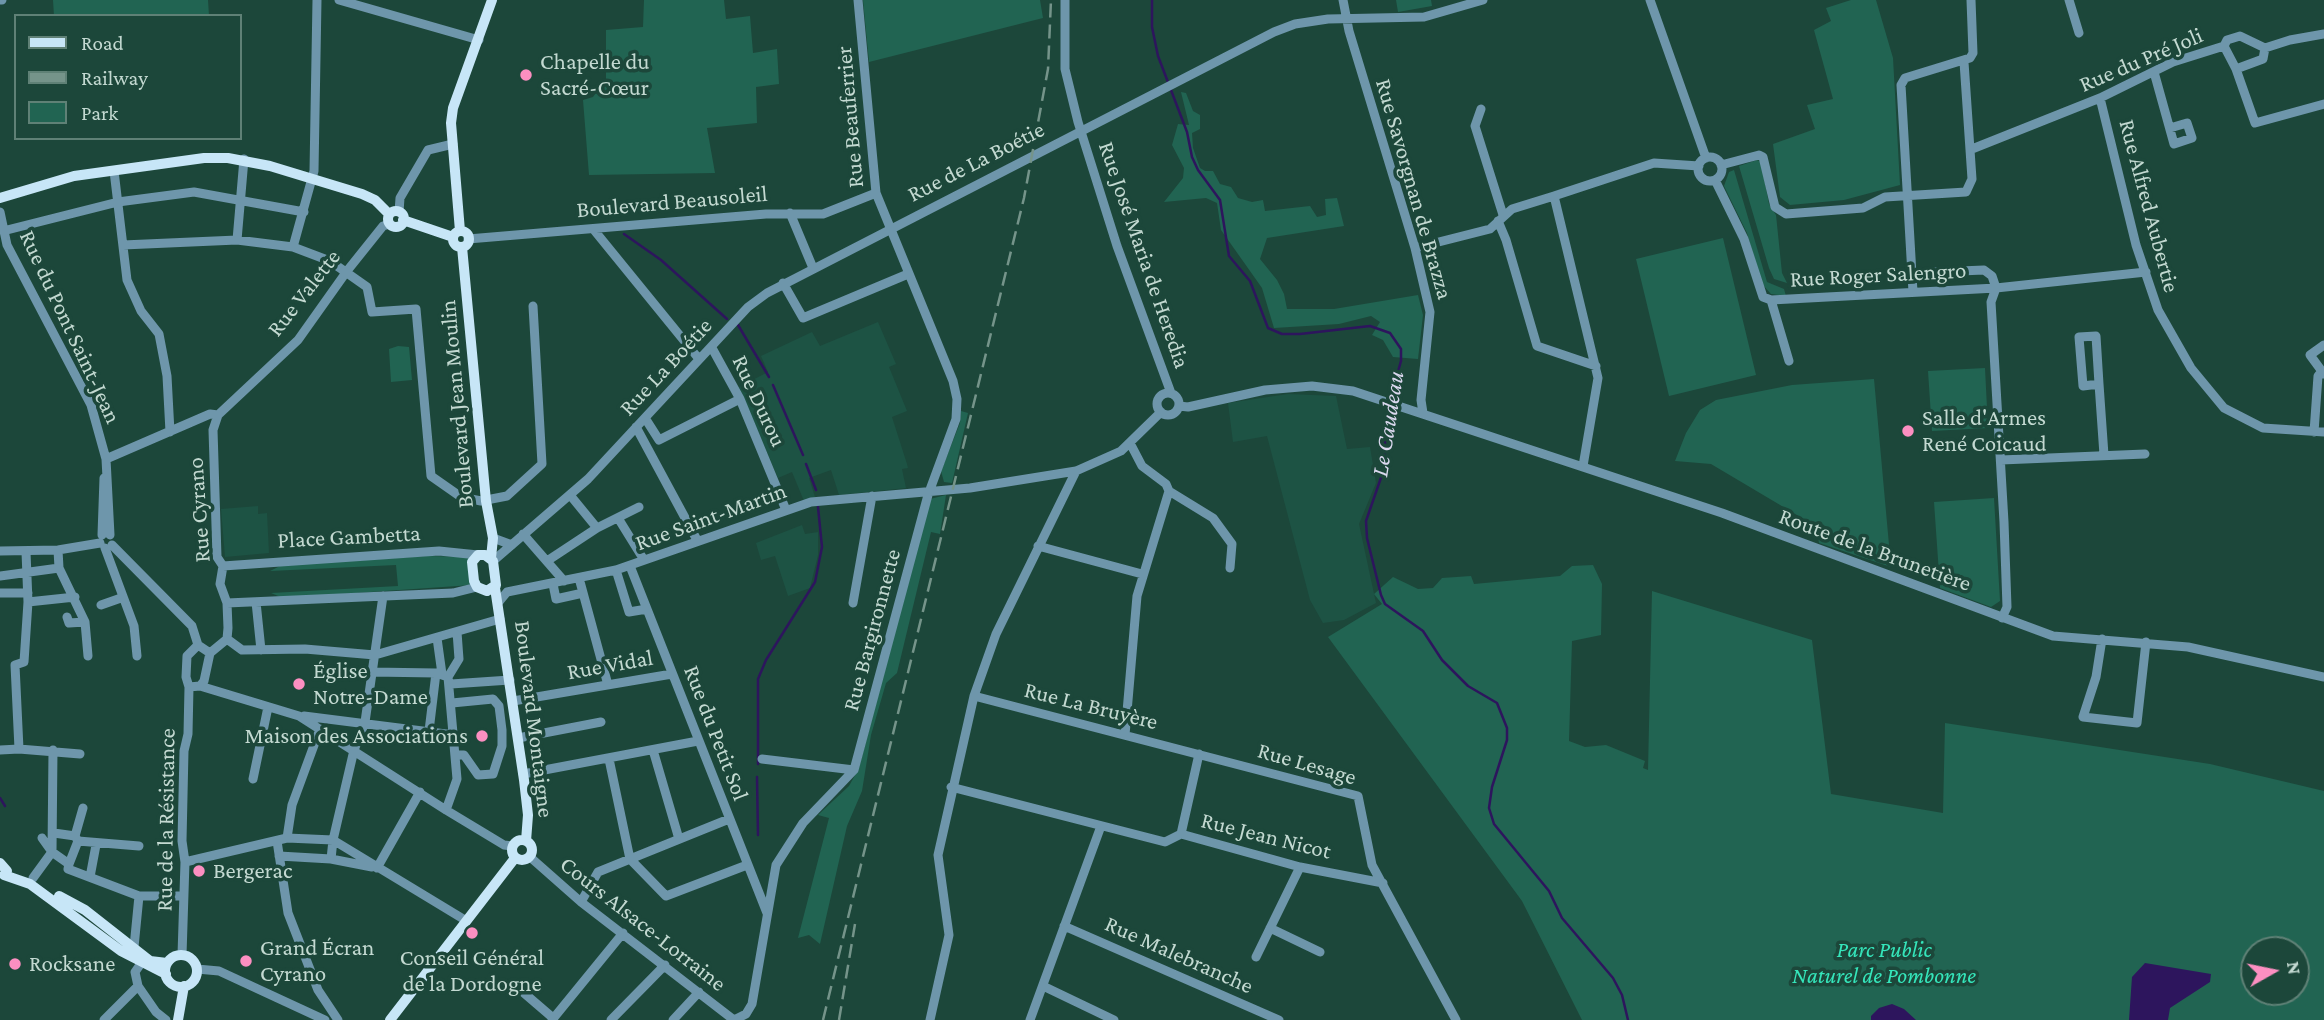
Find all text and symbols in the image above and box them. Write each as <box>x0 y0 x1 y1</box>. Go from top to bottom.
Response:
legend <box>14 14 242 140</box>
street label: Rue du Pré Joli <box>2075 22 2207 98</box>
text: Road <box>81 31 124 55</box>
street label: Rue Beauferrier <box>830 45 870 189</box>
place label: Chapelle du Sacré-Cœur <box>540 48 650 102</box>
text: Railway <box>81 66 148 90</box>
marker: Chapelle du Sacré-Cœur <box>518 67 534 83</box>
street label: Rue Savorgnan de Brazza <box>1369 75 1459 303</box>
text: Park <box>81 101 118 125</box>
street label: Rue de La Boétie <box>903 116 1049 208</box>
street label: Rue Alfred Aubertie <box>2113 116 2185 296</box>
street label: Rue José Maria de Heredia <box>1092 138 1196 372</box>
street label: Boulevard Beausoleil <box>575 180 769 224</box>
street label: Rue du Pont Saint-Jean <box>13 226 127 428</box>
street label: Rue Valette <box>261 244 347 342</box>
street label: Rue Roger Salengro <box>1789 257 1967 293</box>
street label: Boulevard Jean Moulin <box>434 299 480 509</box>
street label: Rue La Boétie <box>614 312 718 422</box>
street label: Rue Durou <box>726 351 792 451</box>
water label: Le Caudeau <box>1365 369 1411 479</box>
place label: Salle d'Armes René Coicaud <box>1922 404 2047 458</box>
marker: Salle d'Armes René Coicaud <box>1900 423 1916 439</box>
street label: Rue Cyrano <box>182 457 216 563</box>
street label: Rue Saint-Martin <box>632 477 790 557</box>
street label: Route de la Brunetière <box>1775 502 1975 598</box>
street label: Place Gambetta <box>277 519 421 555</box>
street label: Rue Bargironnette <box>837 546 907 714</box>
street label: Boulevard Montaigne <box>508 619 560 819</box>
street label: Rue Vidal <box>565 644 655 686</box>
place label: Église Notre-Dame <box>313 657 428 711</box>
street label: Rue du Petit Sol <box>678 661 754 805</box>
marker: Église Notre-Dame <box>291 676 307 692</box>
street label: Rue La Bruyère <box>1021 676 1161 736</box>
place label: Maison des Associations <box>244 722 468 750</box>
street label: Rue de la Résistance <box>151 728 181 912</box>
marker: Maison des Associations <box>474 728 490 744</box>
street label: Rue Lesage <box>1254 737 1360 791</box>
street label: Rue Jean Nicot <box>1198 807 1334 865</box>
street label: Cours Alsace-Lorraine <box>554 851 732 997</box>
place label: Bergerac <box>213 857 292 885</box>
marker: Bergerac <box>191 863 207 879</box>
street label: Rue Malebranche <box>1101 910 1257 1000</box>
marker: Conseil Général de la Dordogne <box>464 925 480 941</box>
place label: Grand Écran Cyrano <box>260 934 374 988</box>
park label: Parc Public Naturel de Pombonne <box>1792 936 1976 990</box>
north arrow <box>2240 936 2310 1006</box>
place label: Conseil Général de la Dordogne <box>400 944 544 998</box>
place label: Rocksane <box>29 950 115 978</box>
marker: Grand Écran Cyrano <box>238 953 254 969</box>
marker: Rocksane <box>7 956 23 972</box>
text: N <box>2283 960 2306 976</box>

